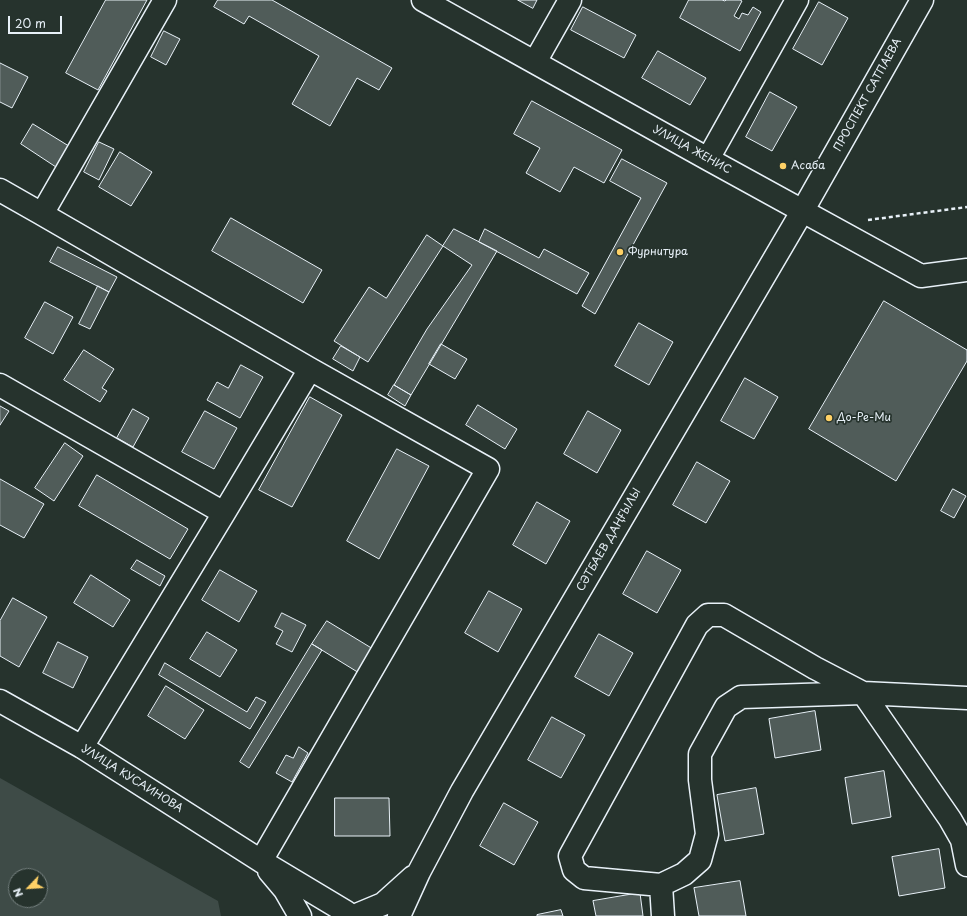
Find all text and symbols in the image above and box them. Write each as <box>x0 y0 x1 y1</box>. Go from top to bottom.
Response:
scale bar <box>10 8 64 34</box>
text: 20 m <box>15 14 46 32</box>
street label: ПРОСПЕКТ САТПАЕВА <box>831 36 905 154</box>
street label: УЛИЦА ЖЕНИС <box>651 123 733 177</box>
place label: Асаба <box>791 159 825 173</box>
marker: Асаба <box>778 161 788 171</box>
place label: Фурнитура <box>628 245 688 259</box>
marker: Фурнитура <box>615 247 625 257</box>
place label: До-Ре-Ми <box>837 411 891 425</box>
marker: До-Ре-Ми <box>824 413 834 423</box>
street label: СӘТБАЕВ ДАҢҒЫЛЫ <box>574 486 644 594</box>
street label: УЛИЦА КУСАИНОВА <box>79 742 185 816</box>
north arrow <box>8 868 48 908</box>
text: N <box>8 885 27 900</box>

